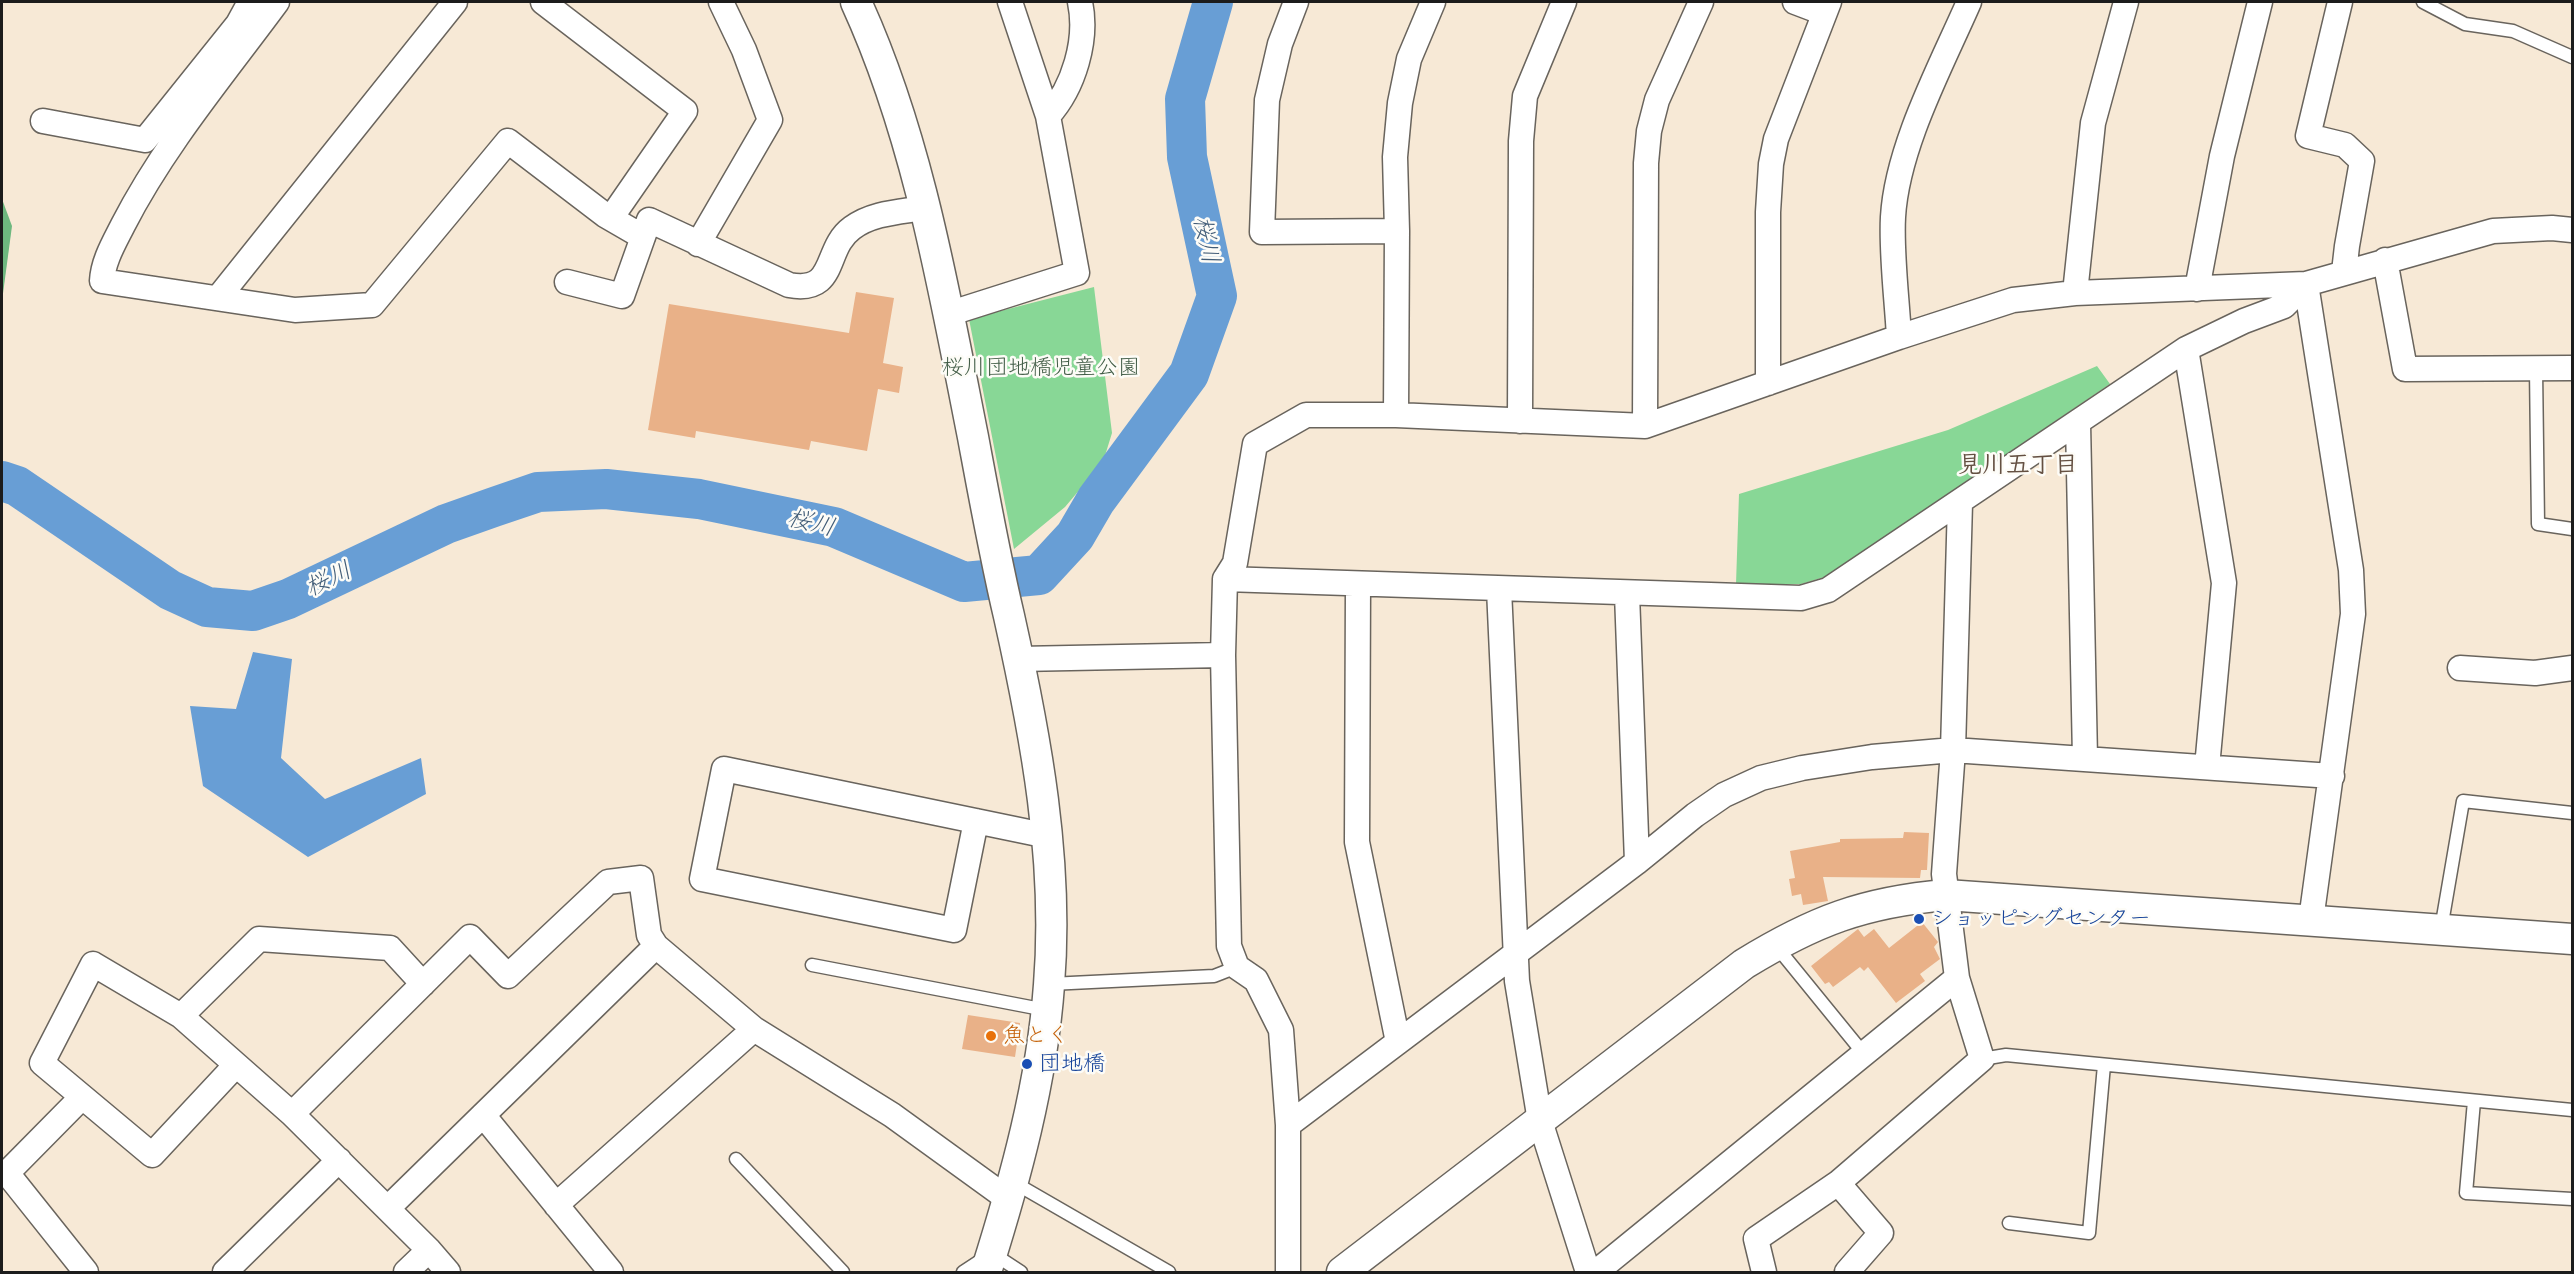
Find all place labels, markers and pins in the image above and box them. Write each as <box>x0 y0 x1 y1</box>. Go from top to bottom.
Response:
place label: ショッピングセンター <box>1931 906 2151 932</box>
marker: ショッピングセンター <box>1912 912 1926 926</box>
place label: 魚とく <box>1003 1023 1069 1049</box>
marker: 魚とく <box>984 1029 998 1043</box>
place label: 団地橋 <box>1039 1051 1105 1077</box>
marker: 団地橋 <box>1020 1057 1034 1071</box>

